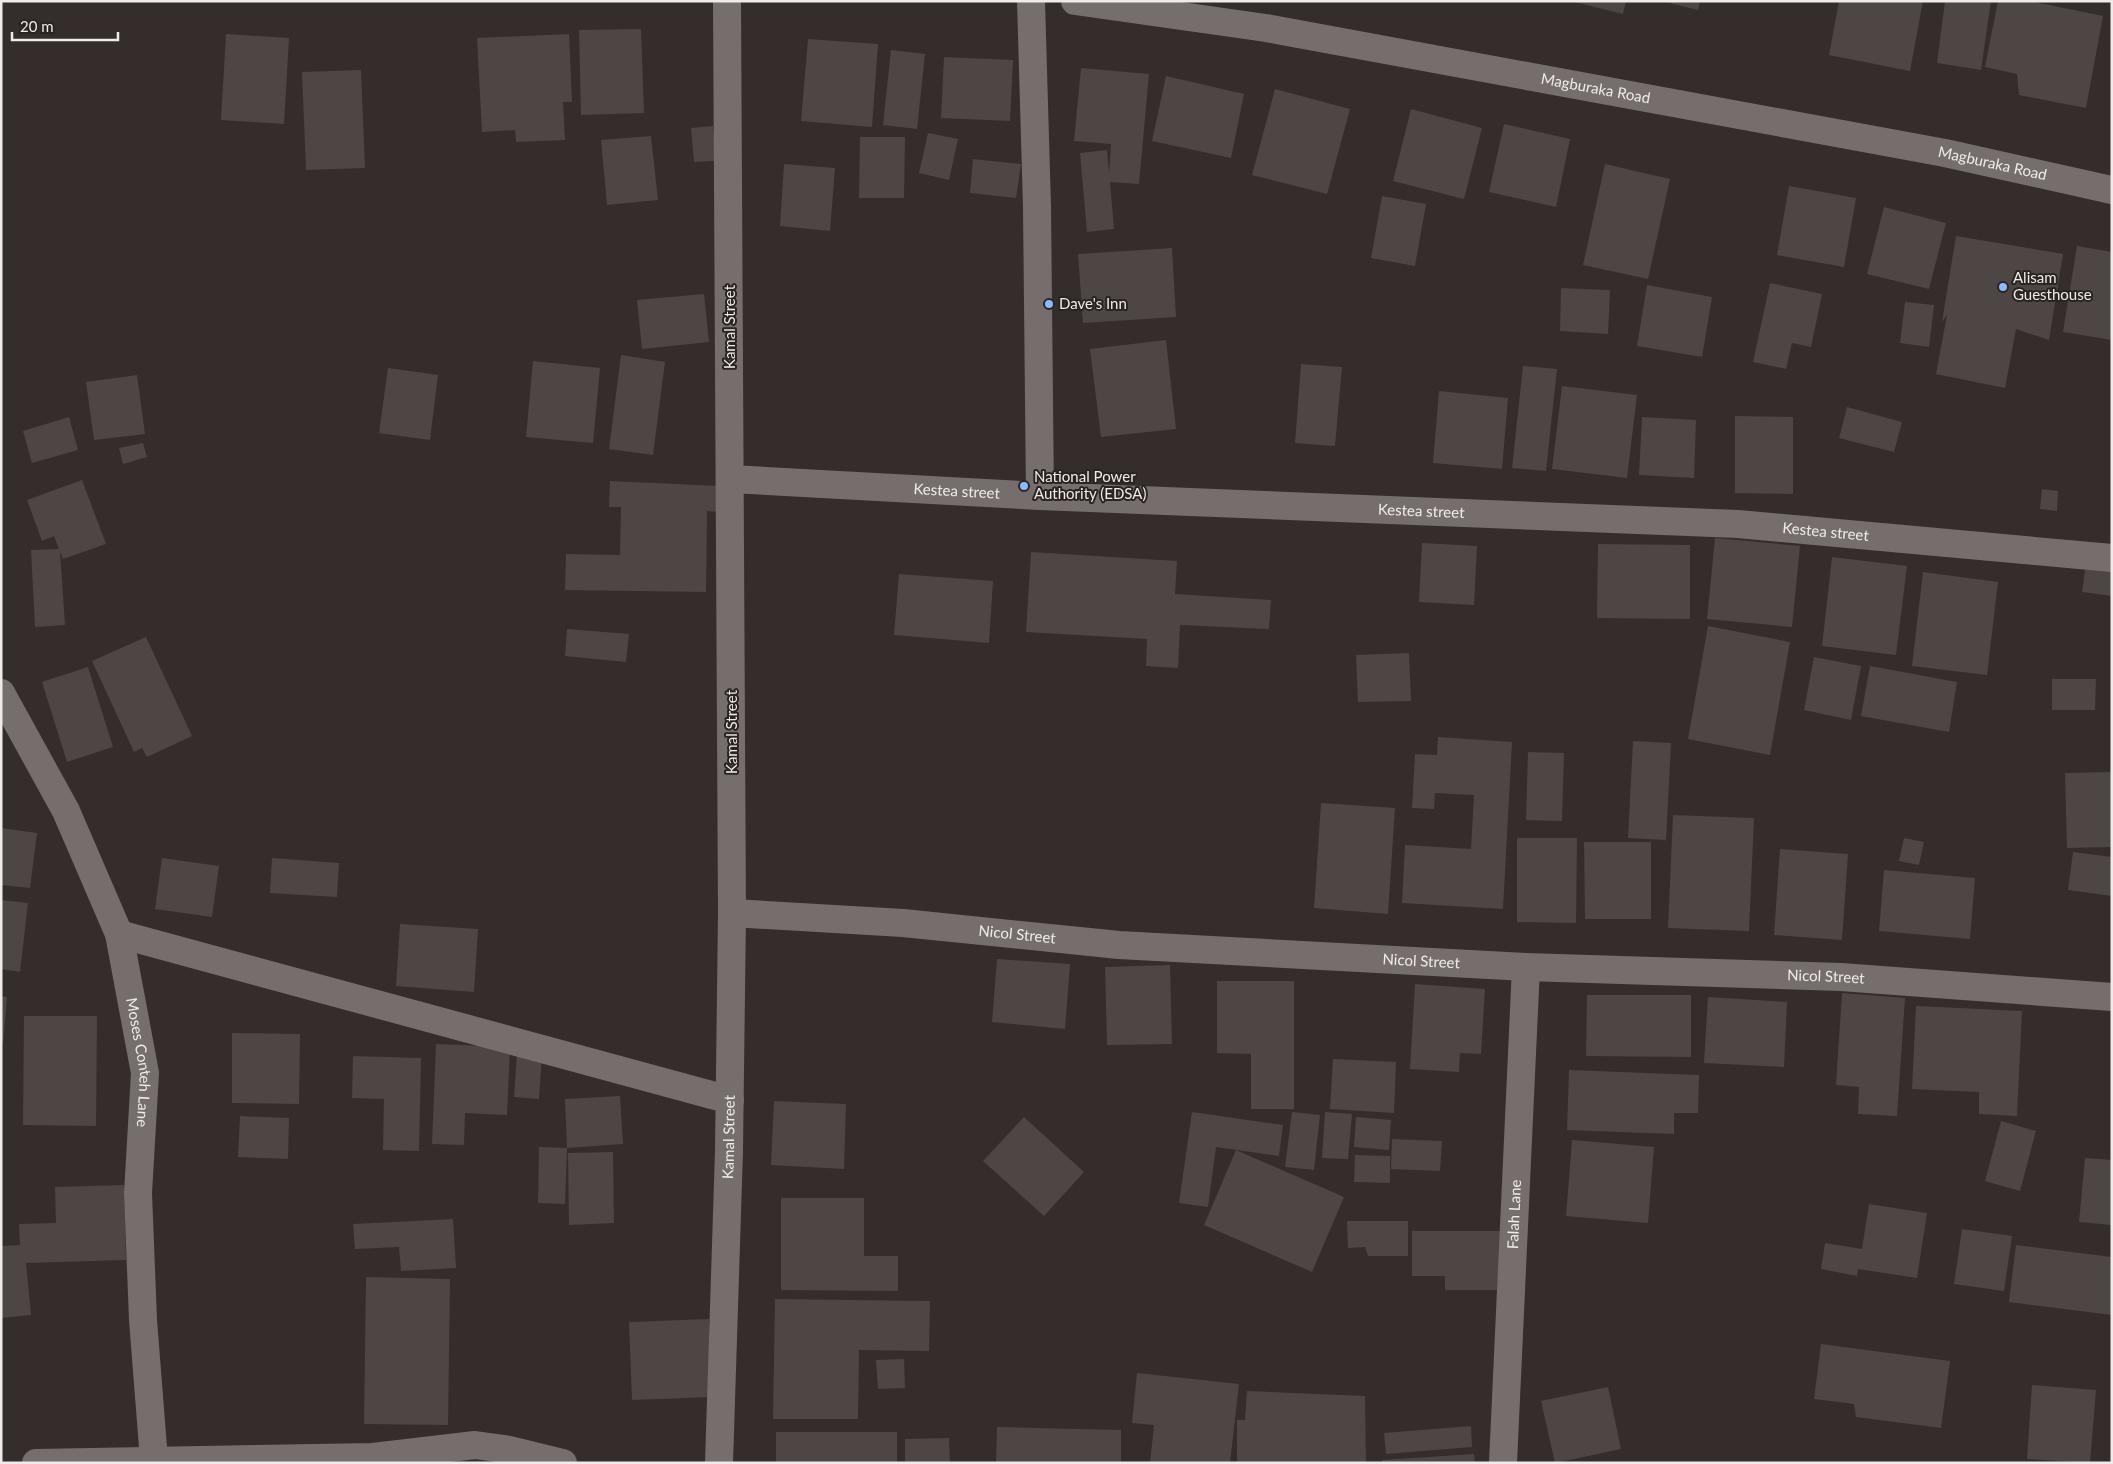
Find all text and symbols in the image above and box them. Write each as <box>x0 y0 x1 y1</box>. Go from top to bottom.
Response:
scale bar <box>12 10 119 42</box>
text: 20 m <box>20 17 54 35</box>
street label: Magburaka Road <box>1540 69 1652 107</box>
street label: Magburaka Road <box>1937 142 2049 183</box>
place label: Alisam Guesthouse <box>2013 268 2092 303</box>
marker: Alisam Guesthouse <box>1997 281 2009 293</box>
street label: Kamal Street <box>720 284 738 369</box>
place label: Dave's Inn <box>1059 294 1127 312</box>
marker: Dave's Inn <box>1043 298 1055 310</box>
place label: National Power Authority (EDSA) <box>1034 467 1146 502</box>
street label: Kestea street <box>913 479 1001 502</box>
marker: National Power Authority (EDSA) <box>1018 480 1030 492</box>
street label: Kestea street <box>1378 500 1466 521</box>
street label: Kestea street <box>1782 518 1870 544</box>
street label: Kamal Street <box>722 689 740 774</box>
street label: Nicol Street <box>978 921 1057 947</box>
street label: Nicol Street <box>1382 949 1461 971</box>
street label: Nicol Street <box>1787 965 1866 987</box>
street label: Moses Conteh Lane <box>123 996 155 1128</box>
street label: Kamal Street <box>718 1094 738 1179</box>
street label: Falah Lane <box>1503 1179 1524 1249</box>

